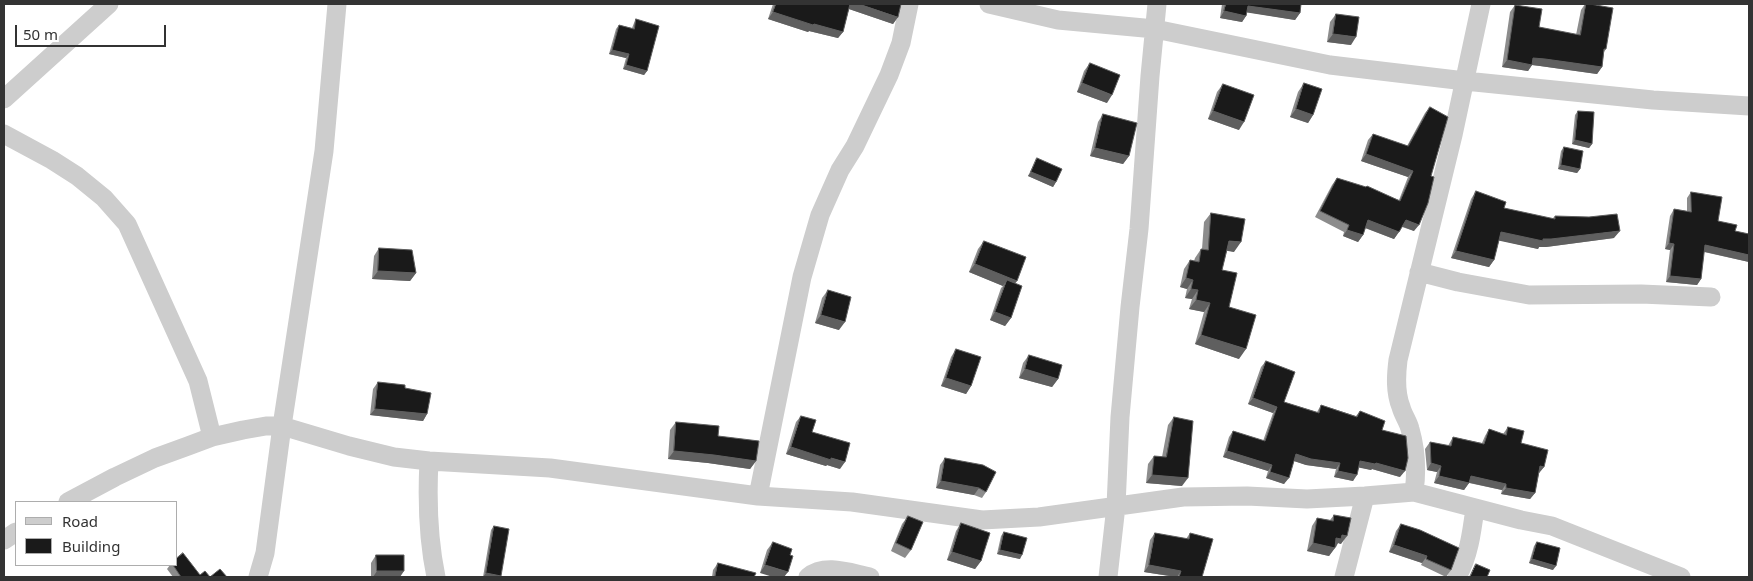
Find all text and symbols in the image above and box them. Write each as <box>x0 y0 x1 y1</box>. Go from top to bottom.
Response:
scale bar <box>18 15 169 47</box>
text: 50 m <box>23 24 58 44</box>
legend <box>15 501 178 566</box>
text: Road <box>62 511 98 531</box>
text: Building <box>62 536 120 556</box>

